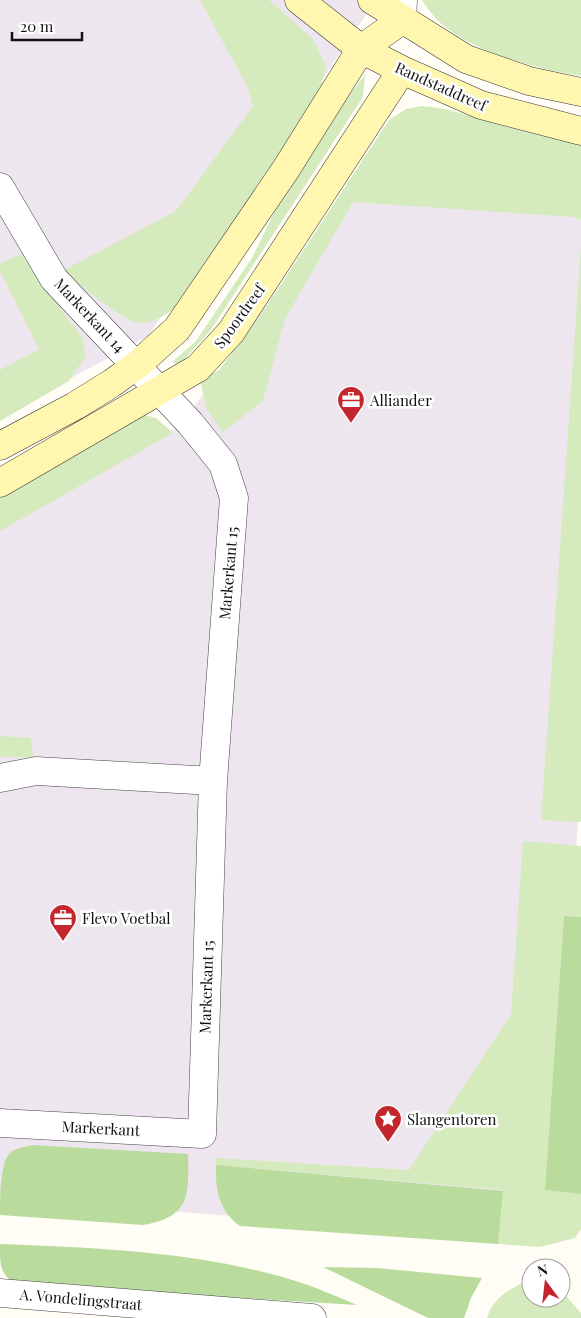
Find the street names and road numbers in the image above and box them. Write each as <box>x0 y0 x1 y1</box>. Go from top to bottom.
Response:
street label: Randstaddreef <box>392 57 491 116</box>
street label: Markerkant 14 <box>50 273 130 357</box>
street label: Spoordreef <box>209 279 270 352</box>
street label: Markerkant 15 <box>214 526 242 620</box>
street label: Markerkant 15 <box>194 940 218 1034</box>
street label: Markerkant <box>61 1116 141 1140</box>
street label: A. Vondelingstraat <box>18 1284 144 1314</box>

